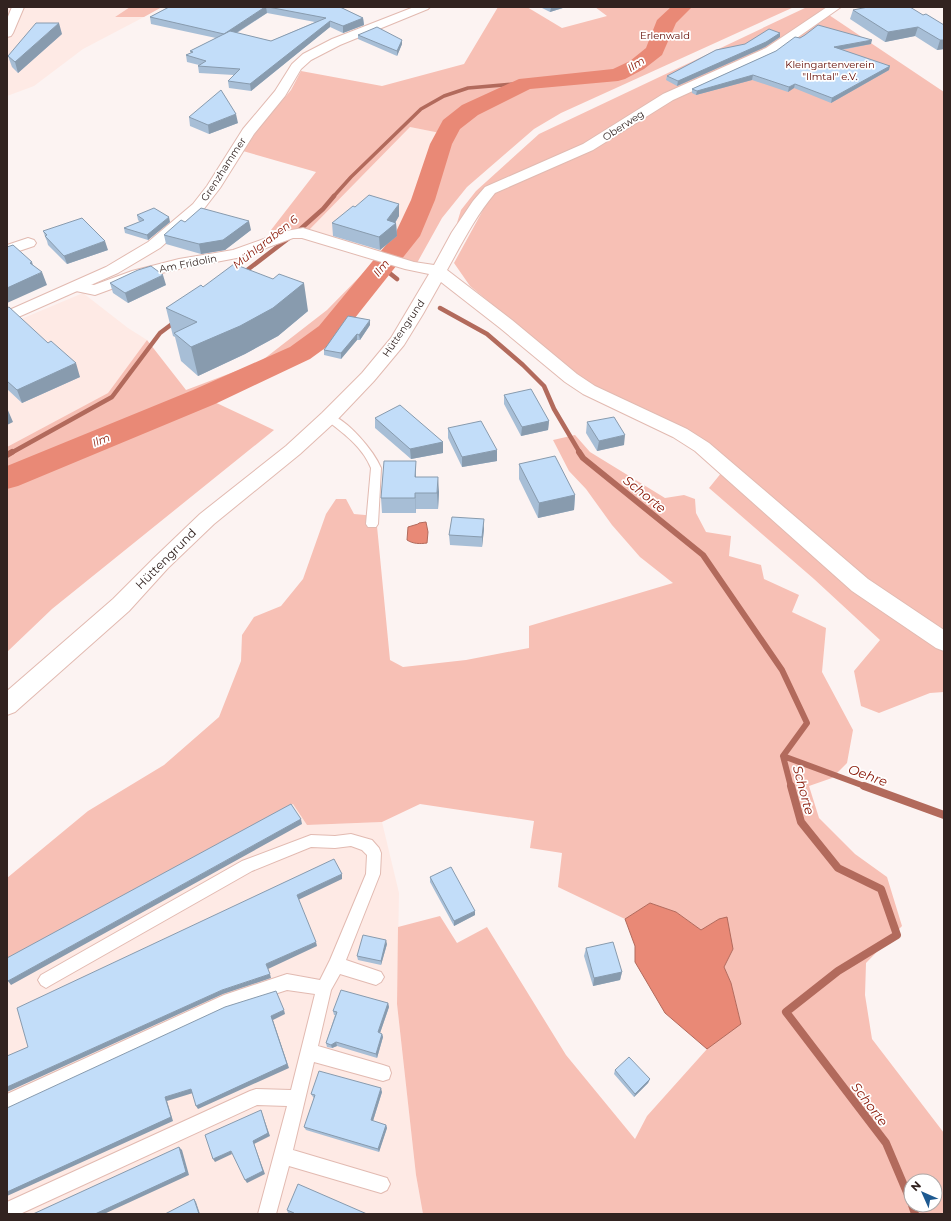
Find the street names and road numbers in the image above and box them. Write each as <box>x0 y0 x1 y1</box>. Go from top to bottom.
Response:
street label: Oberweg <box>600 107 646 144</box>
street label: Grenzhammer <box>198 135 249 204</box>
street label: Am Fridolin <box>158 252 218 275</box>
street label: Hüttengrund <box>379 297 427 360</box>
street label: Hüttengrund <box>132 525 199 592</box>

